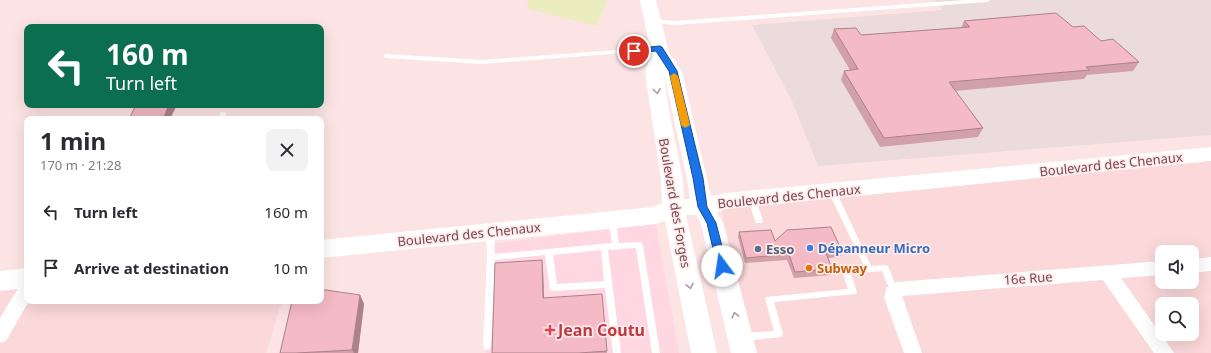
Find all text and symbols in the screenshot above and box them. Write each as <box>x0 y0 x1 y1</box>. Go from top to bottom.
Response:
pin <box>617 34 651 68</box>
text: 160 m <box>106 35 189 73</box>
icon: left <box>40 40 92 92</box>
icon: arrive <box>623 40 645 62</box>
text: Turn left <box>106 71 177 95</box>
one-way arrow <box>652 88 661 94</box>
text: 1 min <box>40 124 106 157</box>
button: close <box>266 129 308 171</box>
street label: Boulevard des Forges <box>655 137 695 269</box>
street label: Boulevard des Chenaux <box>1038 148 1184 180</box>
text: 170 m · 21:28 <box>40 156 121 174</box>
street label: Boulevard des Chenaux <box>716 180 862 212</box>
icon: left <box>40 201 62 223</box>
text: Turn left <box>74 202 138 222</box>
text: 160 m <box>264 202 308 222</box>
street label: Boulevard des Chenaux <box>396 218 542 250</box>
place label: Dépanneur Micro <box>818 239 930 257</box>
place label: Esso <box>766 240 794 258</box>
marker: Dépanneur Micro <box>805 243 815 253</box>
marker: Esso <box>753 244 763 254</box>
position arrow <box>701 245 743 287</box>
map controls <box>1155 245 1199 341</box>
button: sound <box>1155 245 1199 289</box>
icon: arrive <box>40 257 62 279</box>
text: Arrive at destination <box>74 258 229 278</box>
text: 10 m <box>273 258 308 278</box>
place label: Subway <box>817 259 867 277</box>
marker: Subway <box>804 263 814 273</box>
street label: 16e Rue <box>1003 267 1053 289</box>
one-way arrow <box>685 283 693 289</box>
button: search <box>1155 297 1199 341</box>
one-way arrow <box>731 312 739 318</box>
place label: Jean Coutu <box>556 319 645 341</box>
marker: Jean Coutu <box>545 325 555 335</box>

